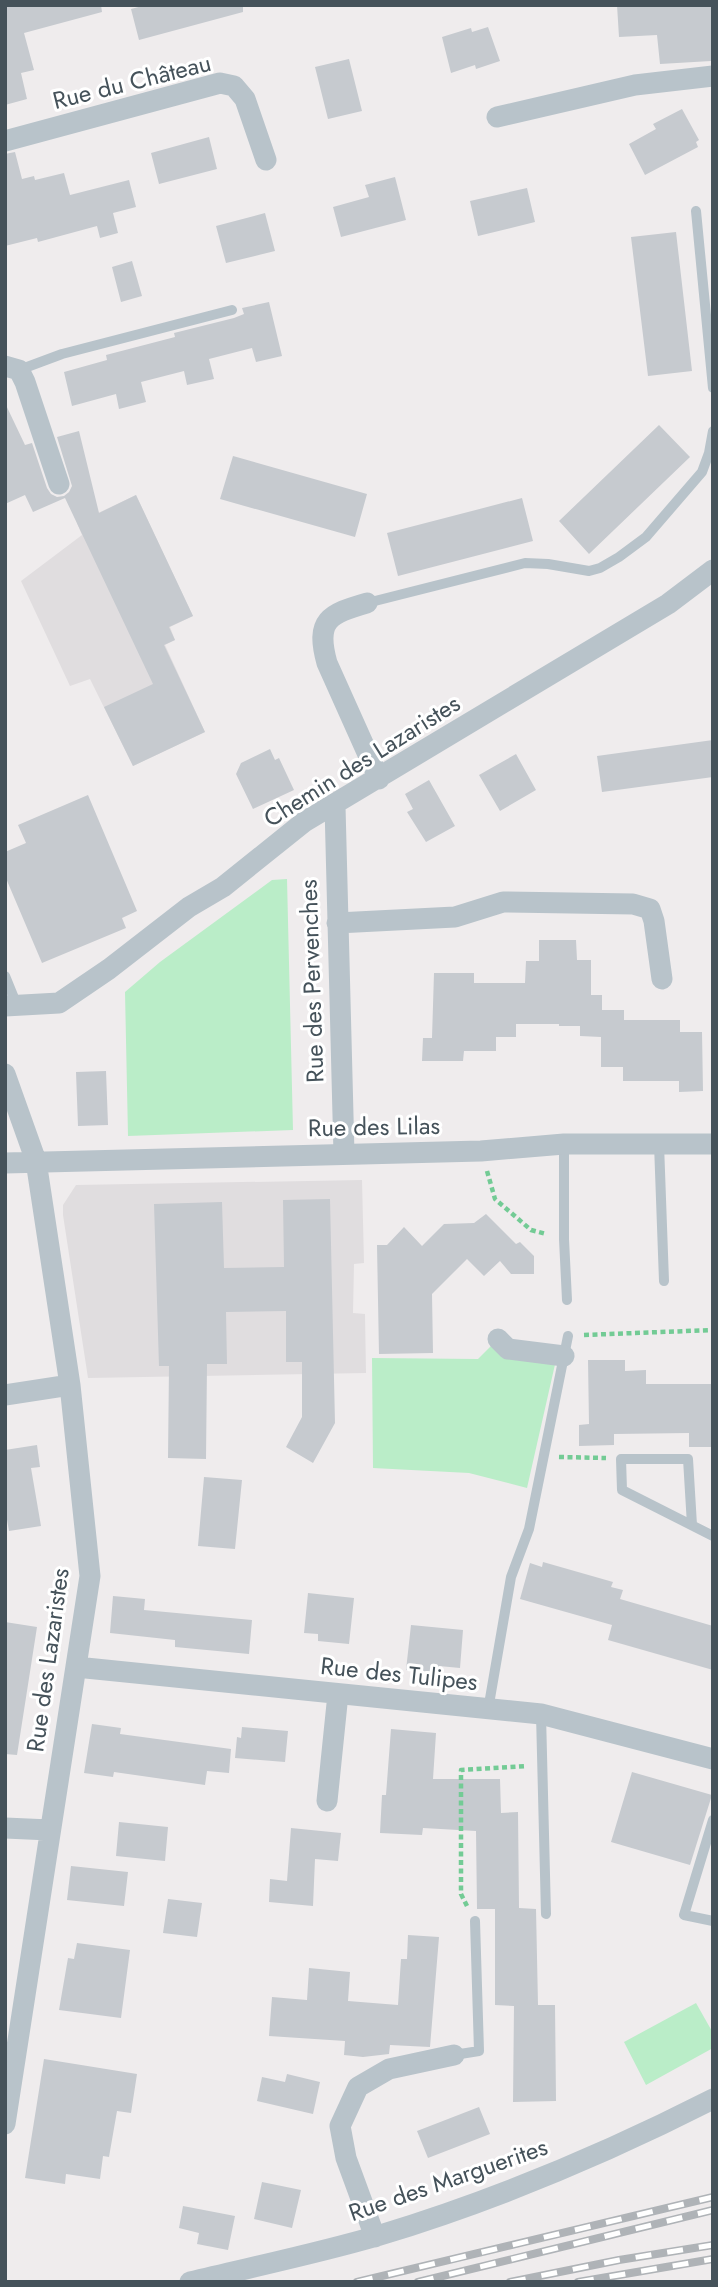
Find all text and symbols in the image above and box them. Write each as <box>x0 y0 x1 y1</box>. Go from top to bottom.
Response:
street label: Rue du Château <box>49 45 215 118</box>
street label: Chemin des Lazaristes <box>257 686 467 835</box>
street label: Rue des Pervenches <box>290 879 333 1083</box>
street label: Rue des Lilas <box>308 1108 440 1145</box>
street label: Rue des Lazaristes <box>17 1566 78 1754</box>
street label: Rue des Tulipes <box>319 1648 479 1699</box>
street label: Rue des Marguerites <box>344 2129 552 2230</box>

